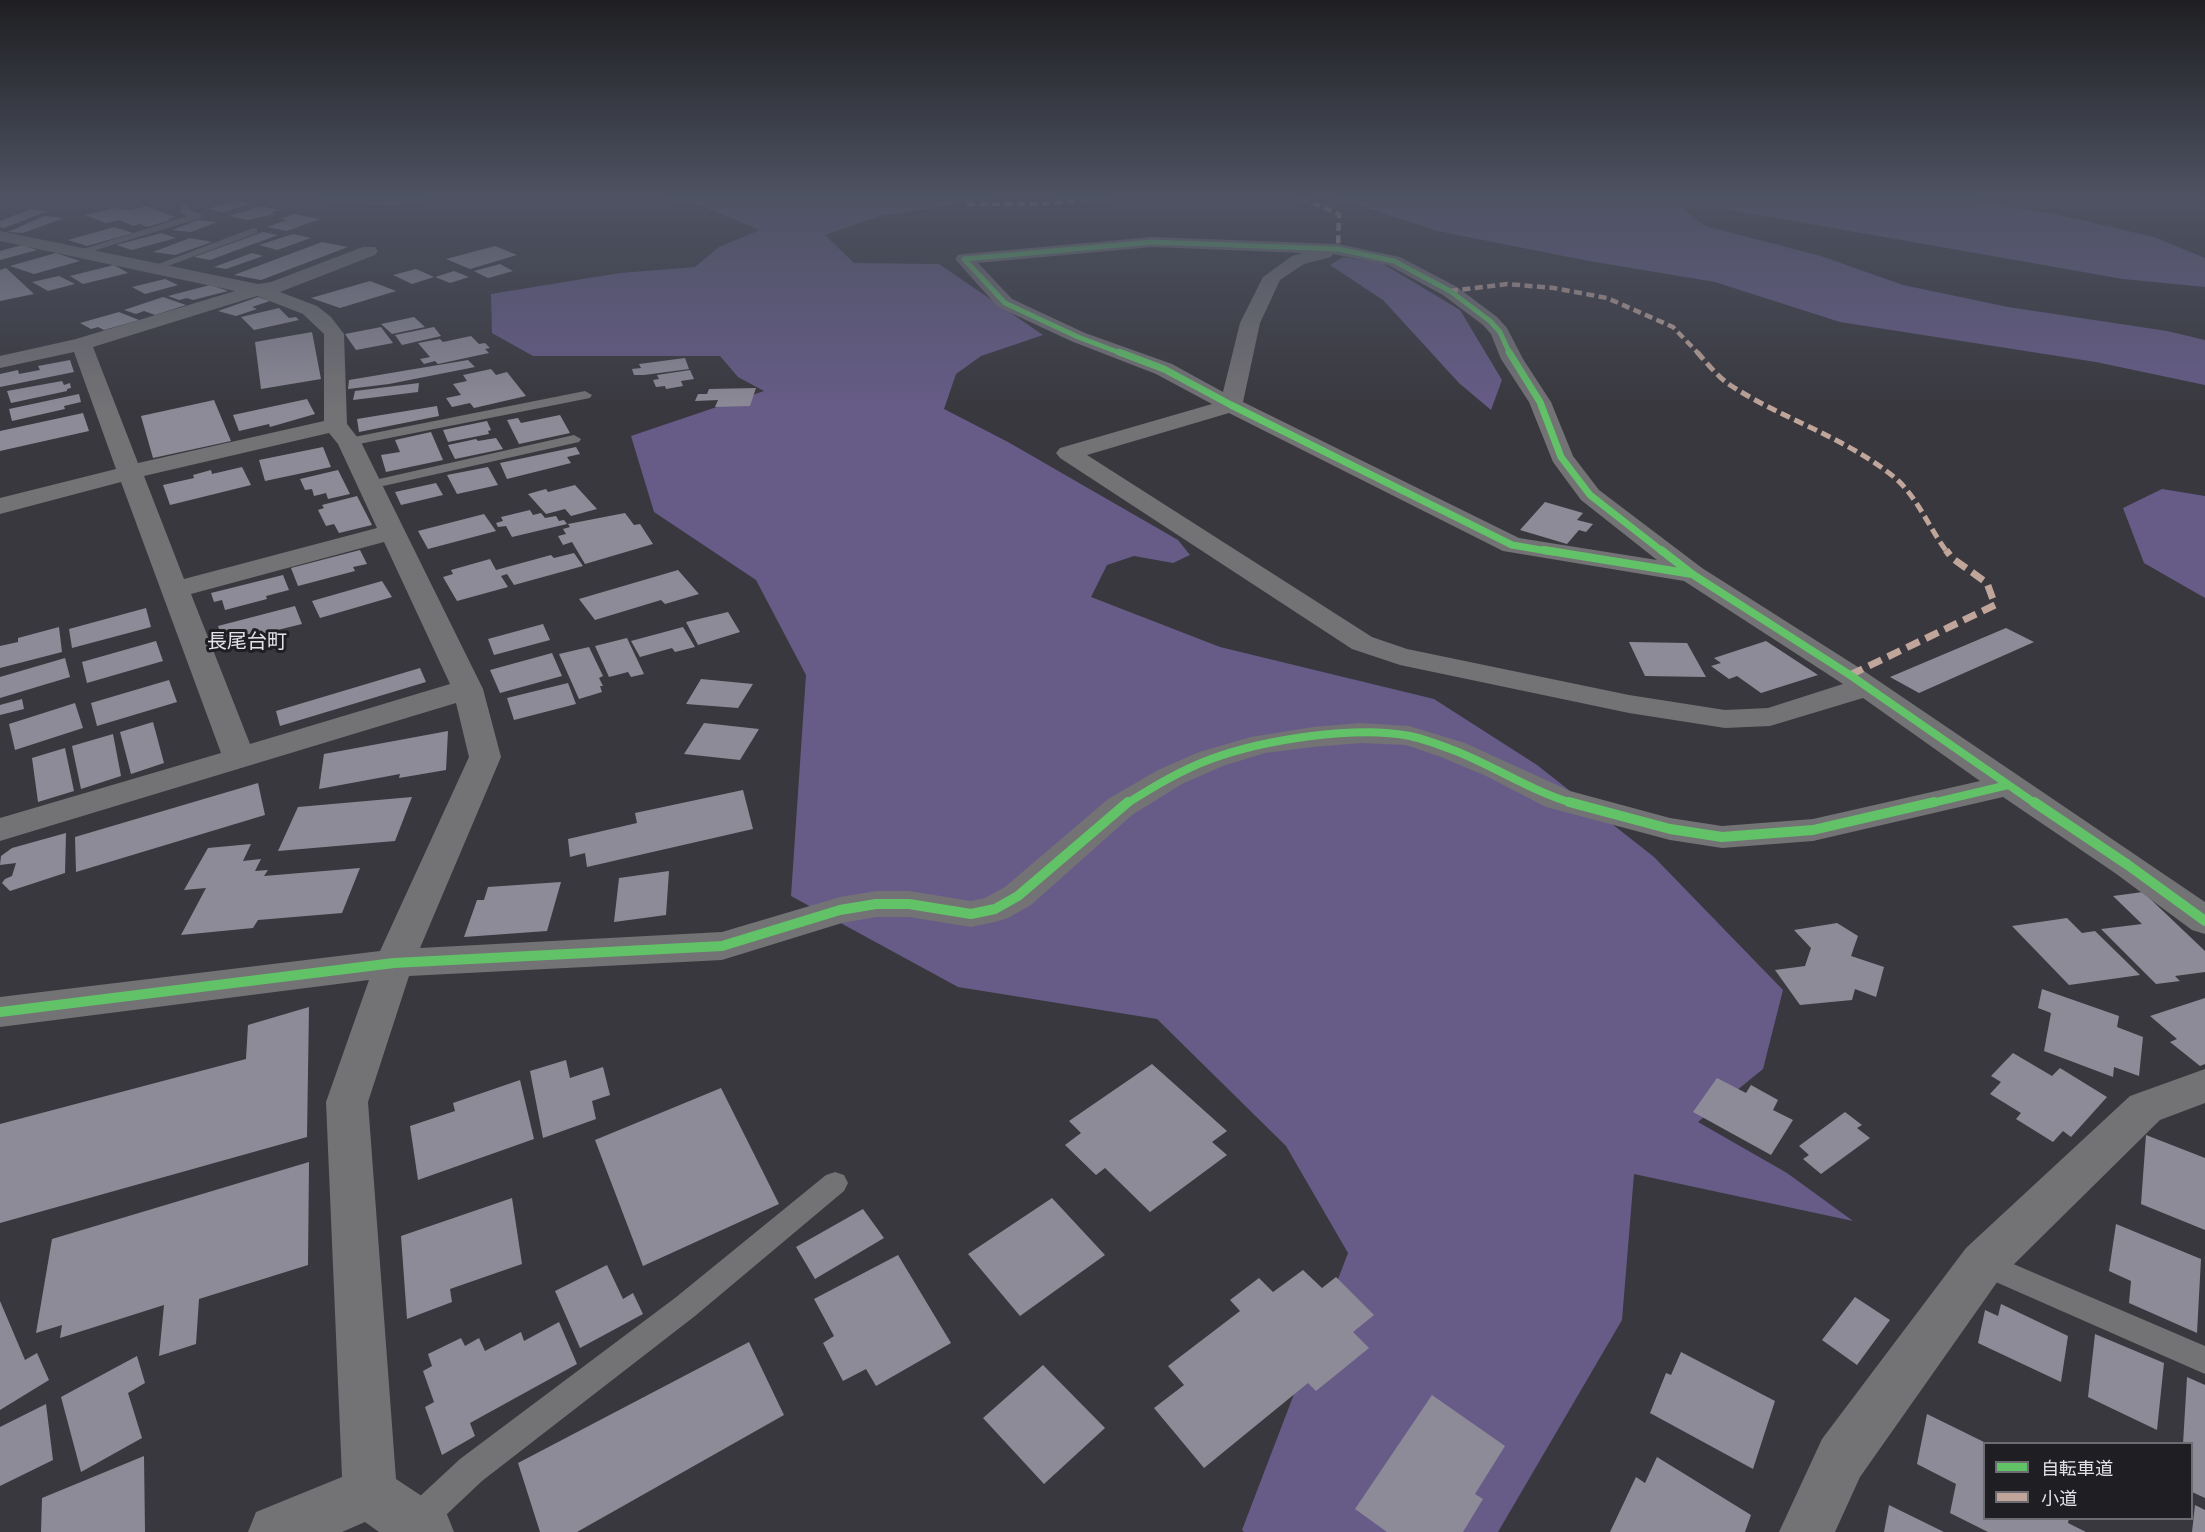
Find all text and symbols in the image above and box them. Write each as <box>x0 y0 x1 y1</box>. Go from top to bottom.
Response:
district label: 長尾台町 <box>207 630 287 654</box>
legend <box>1983 1442 2193 1520</box>
text: 自転車道 <box>2041 1457 2113 1480</box>
text: 小道 <box>2041 1487 2077 1510</box>

